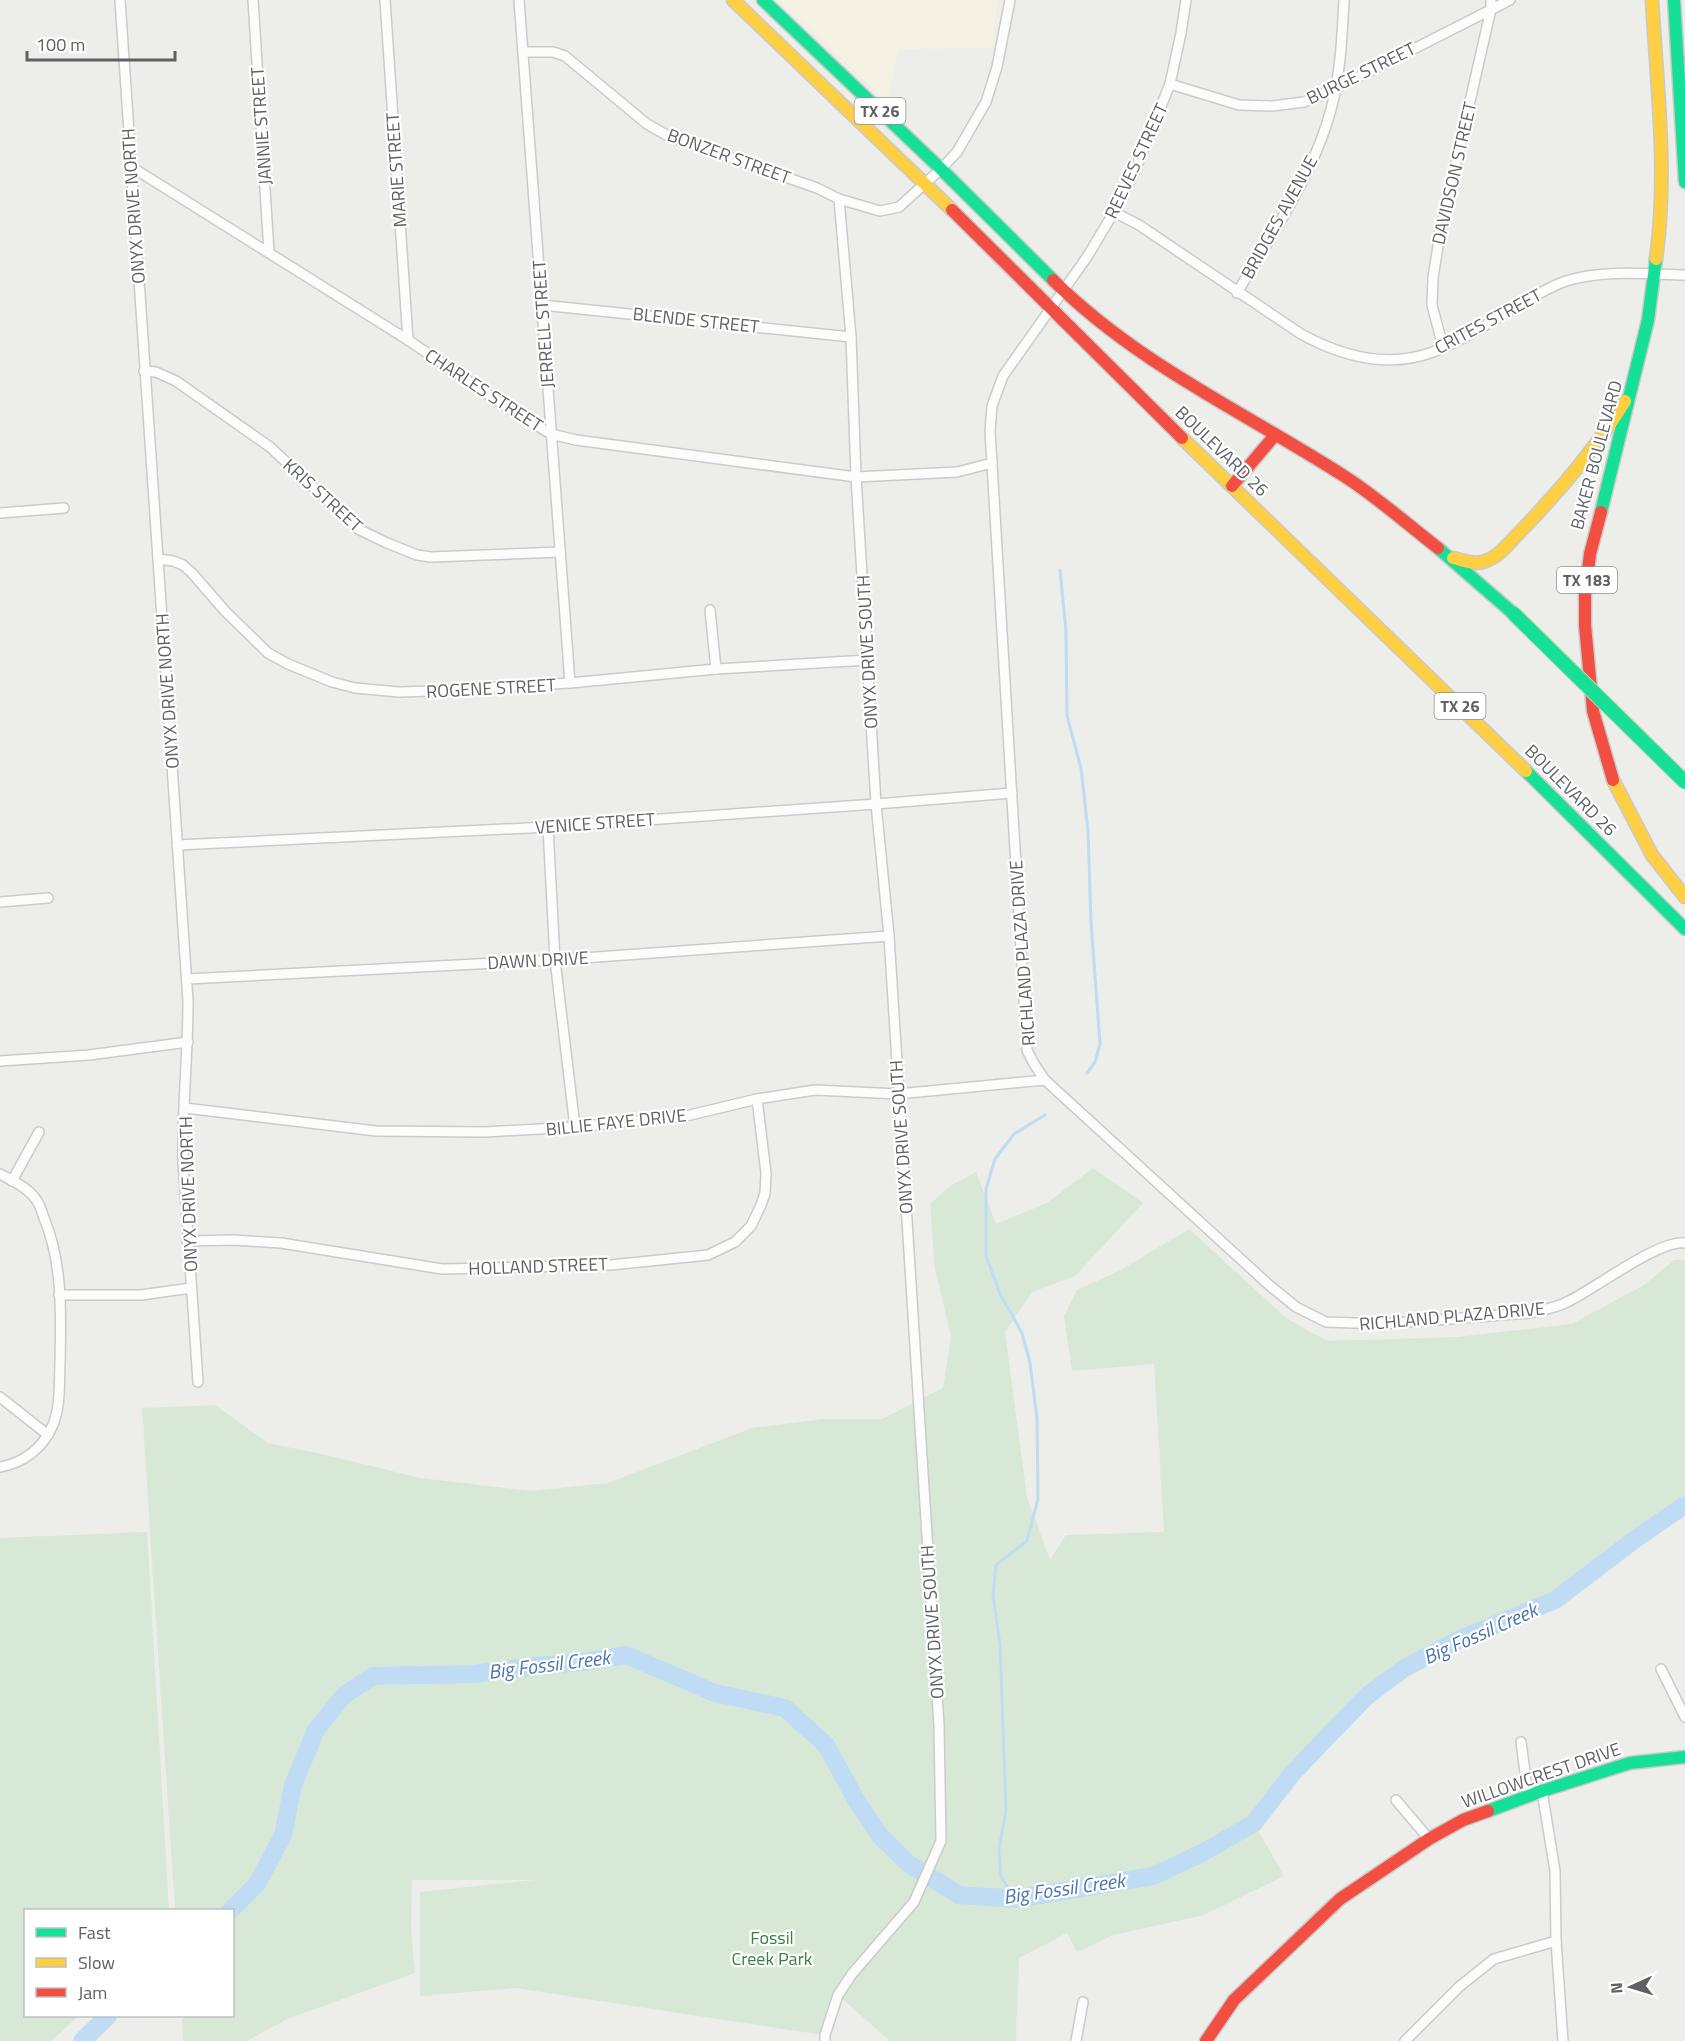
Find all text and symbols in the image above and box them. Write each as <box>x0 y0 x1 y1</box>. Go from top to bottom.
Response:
scale bar <box>27 24 176 62</box>
text: 100 m <box>36 31 85 58</box>
street label: BURGE STREET <box>1302 35 1421 111</box>
street label: JANNIE STREET <box>243 66 279 186</box>
road number: TX 26 <box>854 98 906 124</box>
street label: REEVES STREET <box>1097 98 1175 223</box>
street label: DAVIDSON STREET <box>1424 99 1484 247</box>
street label: MARIE STREET <box>378 111 413 228</box>
street label: BONZER STREET <box>664 121 795 191</box>
street label: ONYX DRIVE NORTH <box>114 127 152 285</box>
street label: BRIDGES AVENUE <box>1234 150 1324 284</box>
street label: JERRELL STREET <box>525 259 561 389</box>
street label: CRITES STREET <box>1430 281 1547 361</box>
street label: BLENDE STREET <box>631 300 761 340</box>
street label: CHARLES STREET <box>420 342 549 439</box>
street label: BAKER BOULEVARD <box>1563 377 1629 533</box>
street label: BOULEVARD 26 <box>1169 399 1275 503</box>
street label: KRIS STREET <box>277 452 369 539</box>
road number: TX 183 <box>1557 567 1617 593</box>
street label: ONYX DRIVE SOUTH <box>849 574 885 730</box>
street label: ONYX DRIVE NORTH <box>148 612 186 770</box>
street label: ROGENE STREET <box>425 671 557 705</box>
road number: TX 26 <box>1434 693 1486 719</box>
street label: BOULEVARD 26 <box>1519 738 1623 842</box>
street label: VENICE STREET <box>534 805 657 841</box>
street label: RICHLAND PLAZA DRIVE <box>1002 859 1042 1047</box>
street label: DAWN DRIVE <box>487 944 589 976</box>
street label: ONYX DRIVE SOUTH <box>882 1059 920 1215</box>
street label: BILLIE FAYE DRIVE <box>544 1101 688 1143</box>
street label: ONYX DRIVE NORTH <box>172 1116 204 1272</box>
street label: HOLLAND STREET <box>468 1250 609 1282</box>
street label: RICHLAND PLAZA DRIVE <box>1358 1294 1546 1338</box>
street label: ONYX DRIVE SOUTH <box>913 1544 951 1700</box>
water label: Big Fossil Creek <box>1418 1593 1544 1672</box>
water label: Big Fossil Creek <box>486 1641 614 1687</box>
street label: WILLOWCREST DRIVE <box>1458 1735 1624 1815</box>
water label: Big Fossil Creek <box>1001 1864 1129 1912</box>
legend <box>24 1909 234 2017</box>
text: Fast <box>78 1919 111 1946</box>
park label: Fossil Creek Park <box>732 1924 813 1972</box>
text: Slow <box>78 1949 115 1976</box>
north arrow <box>1601 1957 1661 2017</box>
text: Jam <box>78 1979 107 2006</box>
text: N <box>1604 1982 1628 1994</box>

